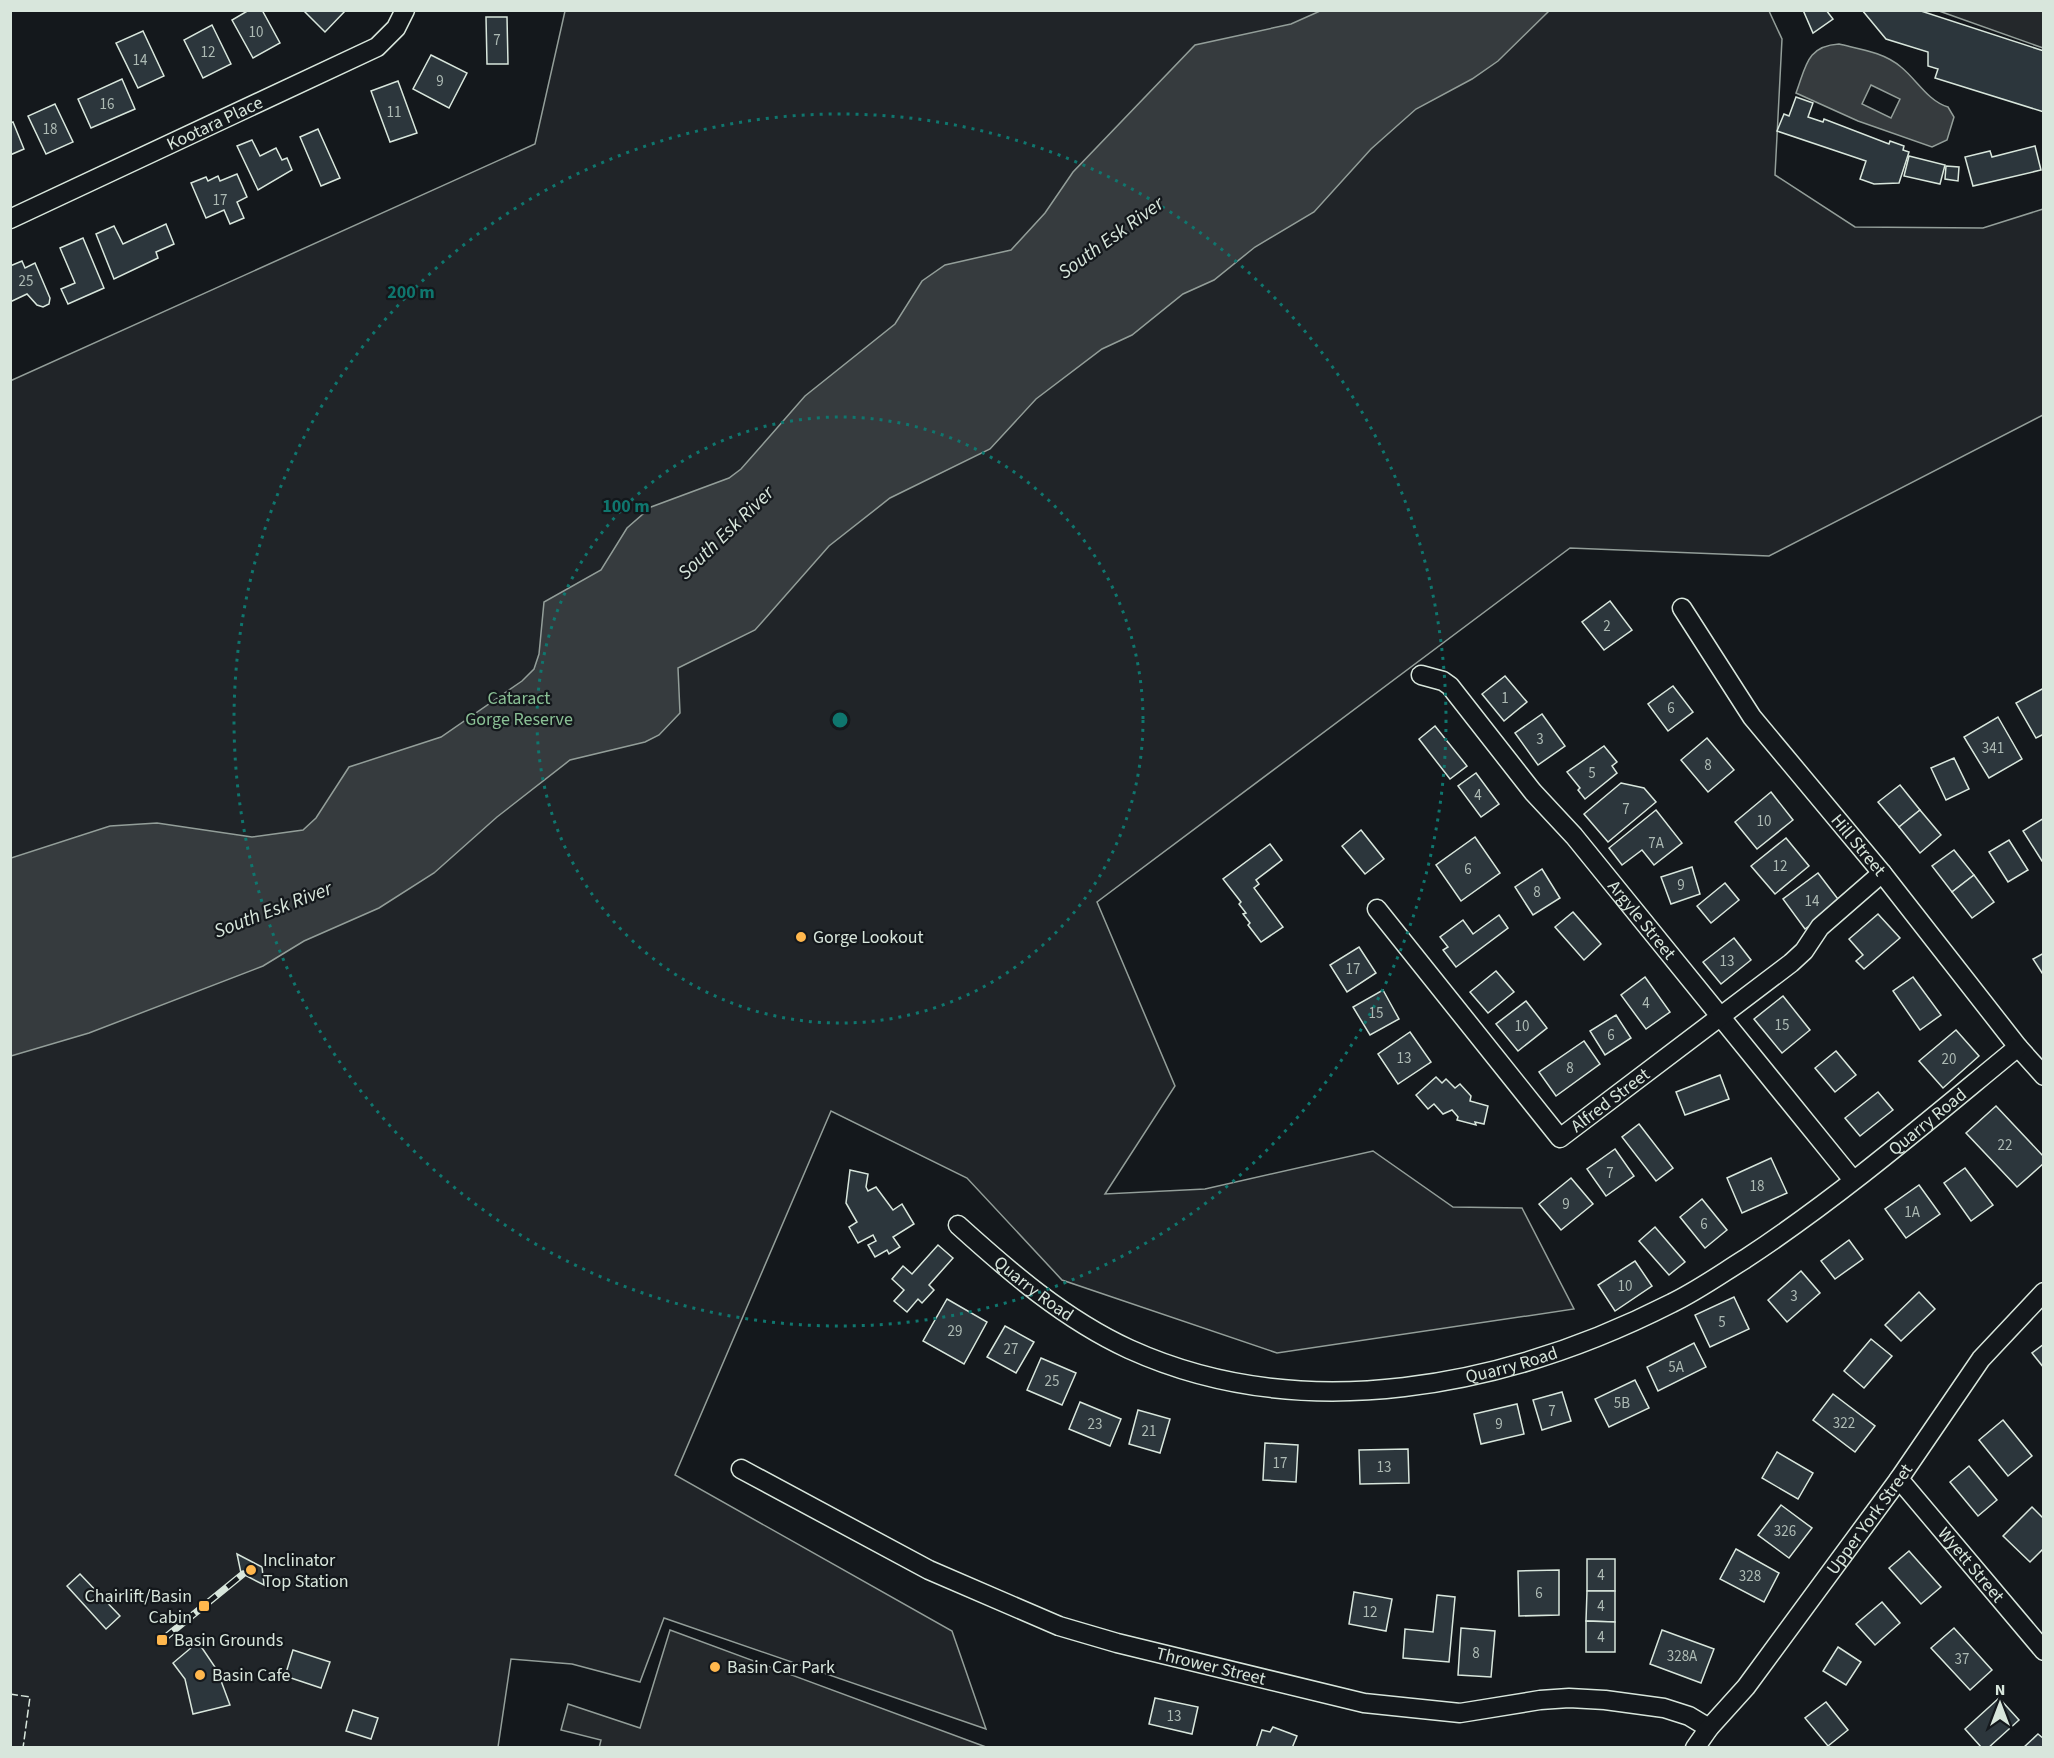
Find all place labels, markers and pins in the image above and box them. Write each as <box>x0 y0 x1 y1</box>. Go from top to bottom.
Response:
centre of rings <box>830 710 850 730</box>
place label: Gorge Lookout <box>813 925 924 950</box>
marker: Gorge Lookout <box>794 930 808 944</box>
place label: Inclinator Top Station <box>263 1548 349 1594</box>
marker: Inclinator Top Station <box>244 1563 258 1577</box>
place label: Chairlift/Basin Cabin <box>85 1584 192 1630</box>
marker: Chairlift/Basin Cabin <box>197 1599 211 1613</box>
place label: Basin Grounds <box>174 1628 283 1653</box>
marker: Basin Grounds <box>155 1633 169 1647</box>
place label: Basin Car Park <box>727 1655 835 1680</box>
marker: Basin Car Park <box>708 1660 722 1674</box>
place label: Basin Cafe <box>212 1663 290 1688</box>
marker: Basin Cafe <box>193 1668 207 1682</box>

